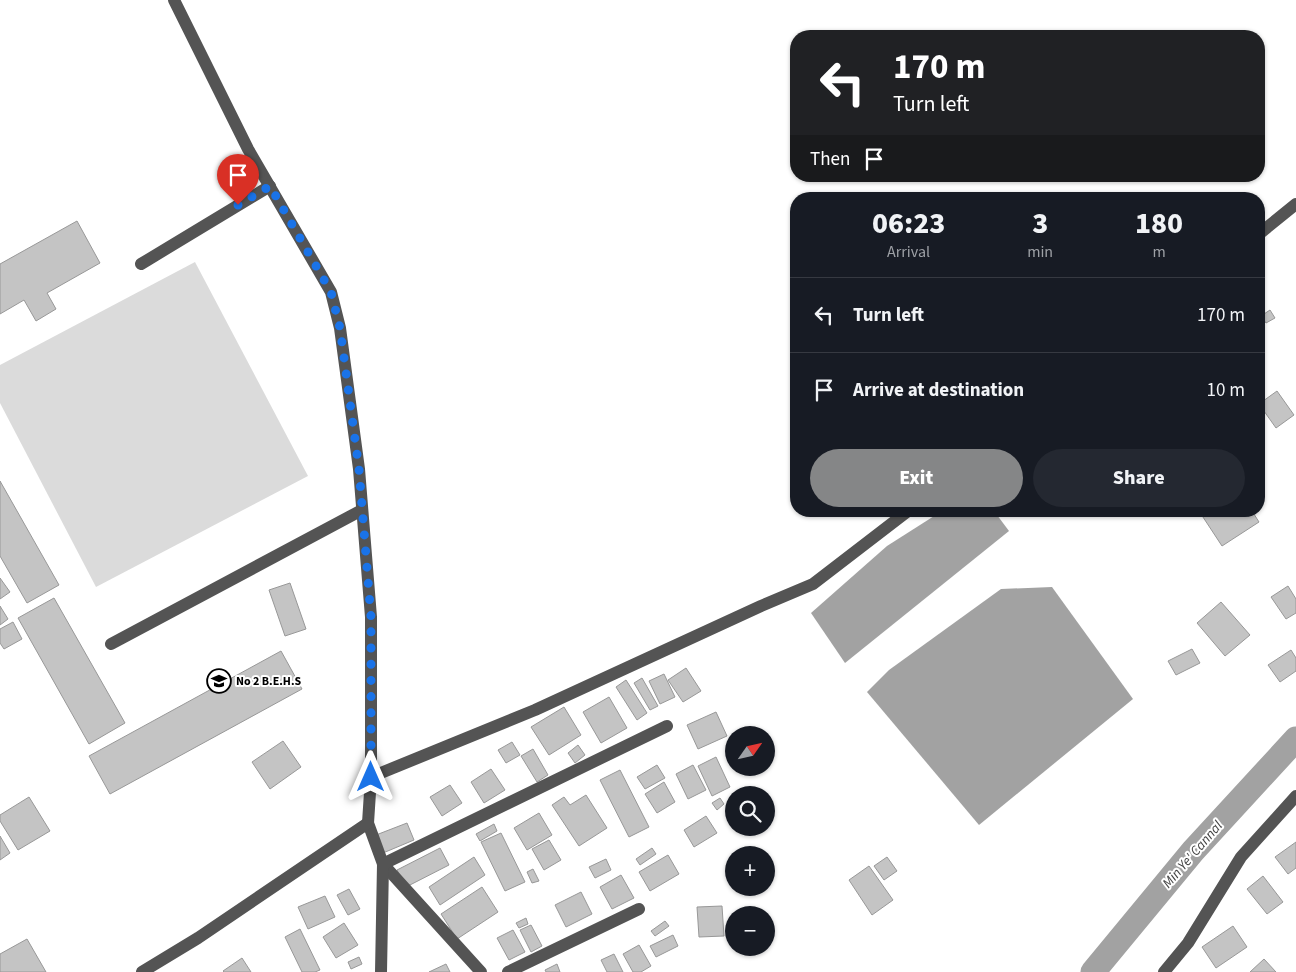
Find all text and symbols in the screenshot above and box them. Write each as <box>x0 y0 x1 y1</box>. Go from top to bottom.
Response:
text: 170 m <box>893 42 985 92</box>
icon: left <box>810 50 875 115</box>
text: Turn left <box>893 88 969 120</box>
icon: arrive <box>860 145 888 173</box>
text: Then <box>810 146 850 173</box>
pin <box>217 154 259 205</box>
icon: arrive <box>224 161 252 189</box>
text: 06:23 <box>872 202 945 245</box>
text: 3 <box>1032 202 1048 245</box>
text: 180 <box>1135 202 1183 245</box>
text: Arrival <box>887 241 930 263</box>
text: min <box>1027 241 1053 263</box>
text: m <box>1152 241 1166 263</box>
icon: left <box>810 301 838 329</box>
text: Turn left <box>853 302 924 329</box>
text: 170 m <box>1197 302 1245 329</box>
icon: arrive <box>810 376 838 404</box>
text: Arrive at destination <box>853 377 1024 404</box>
text: 10 m <box>1207 377 1245 404</box>
button: Exit <box>810 449 1023 507</box>
button: Share <box>1033 449 1245 507</box>
school or university icon: No 2 B.E.H.S <box>206 668 232 694</box>
place label: No 2 B.E.H.S <box>236 673 302 690</box>
north arrow <box>725 726 775 776</box>
map controls <box>725 726 775 956</box>
position arrow <box>344 750 396 802</box>
button: search <box>725 786 775 836</box>
water label: Min Ye' Cannal <box>1158 816 1228 893</box>
button: + <box>725 846 775 896</box>
button: − <box>725 906 775 956</box>

